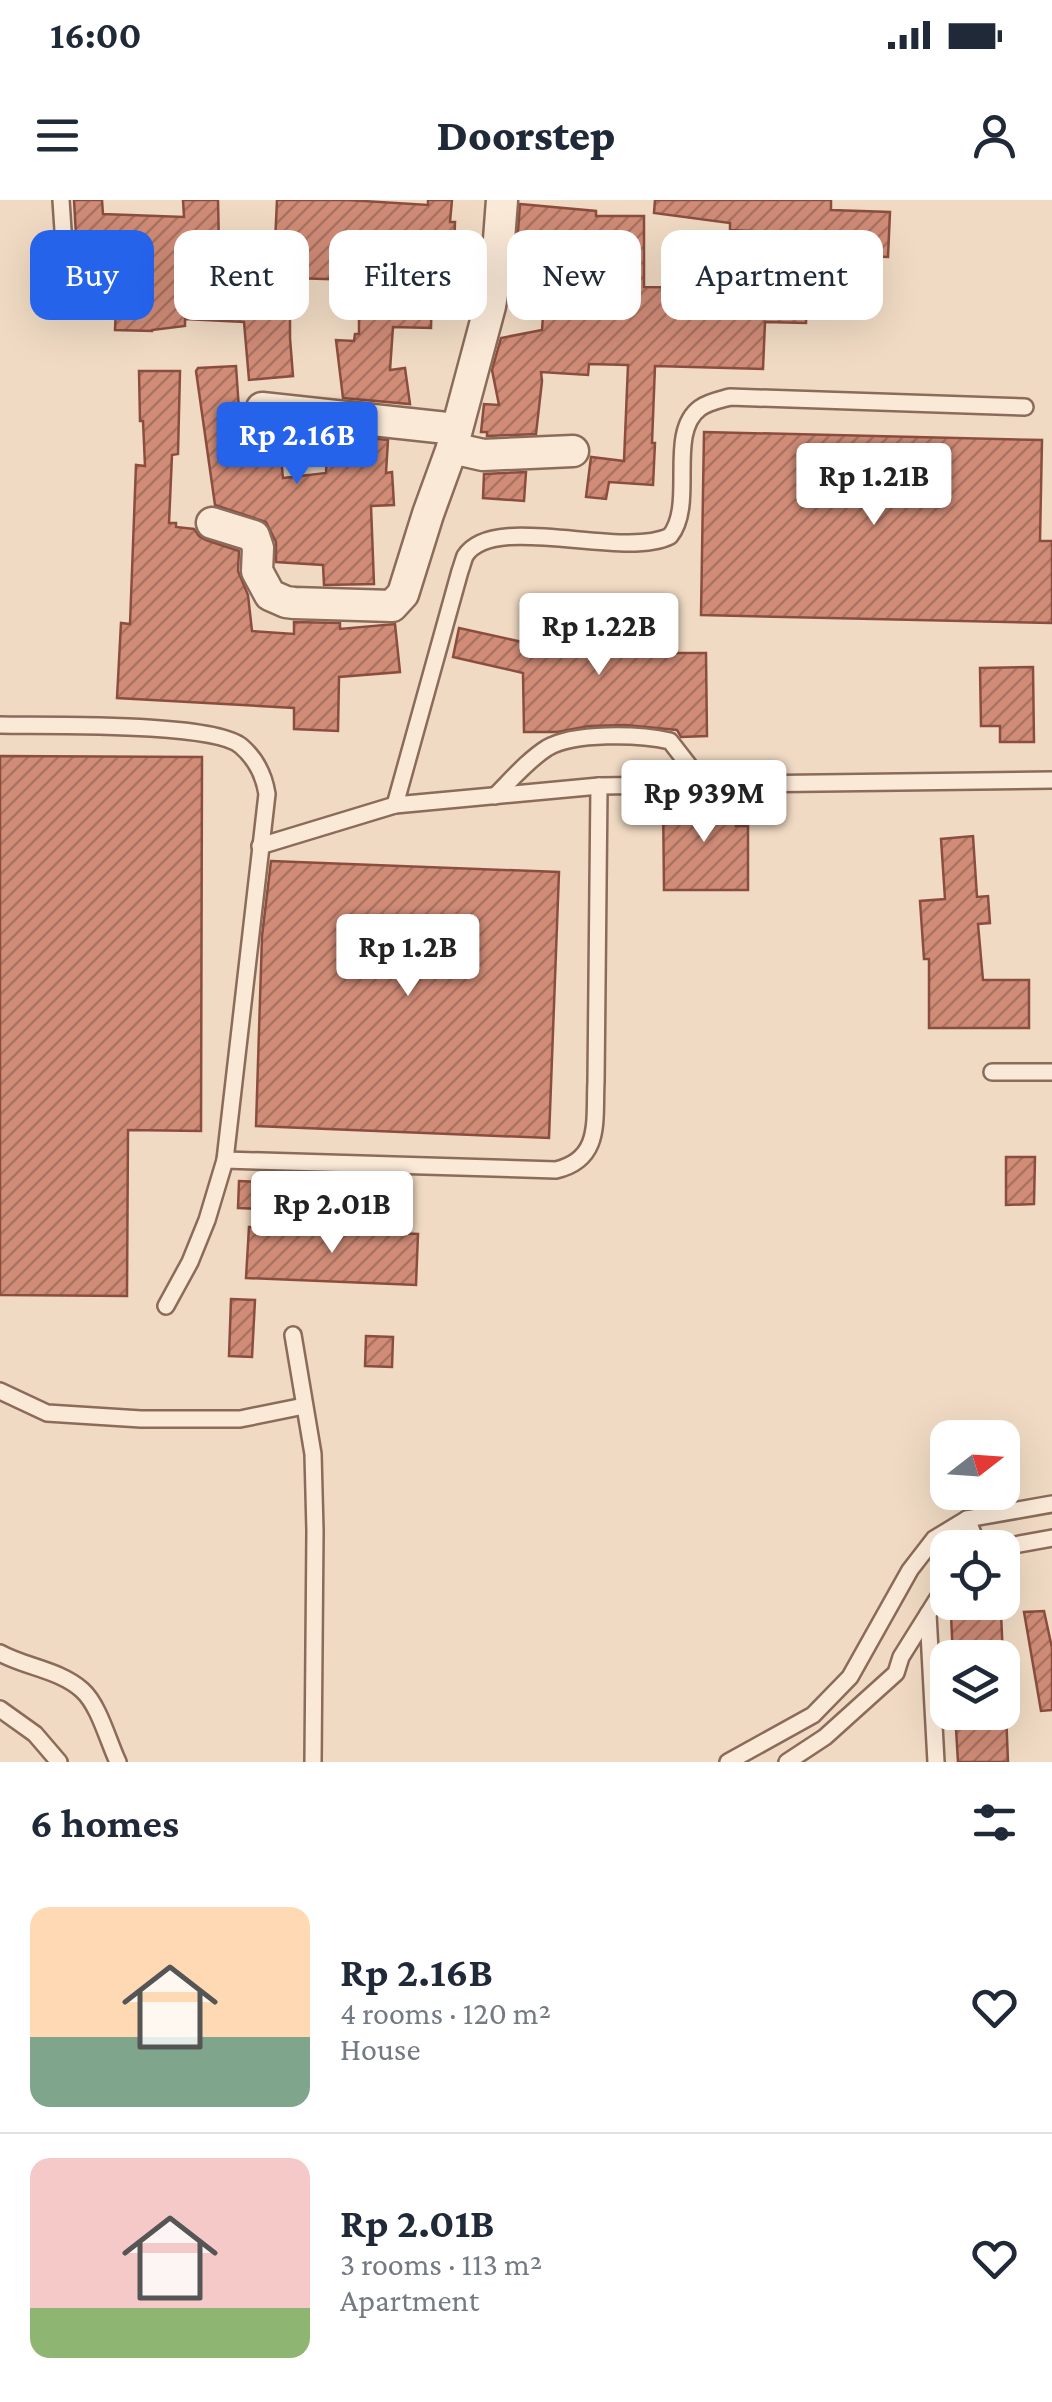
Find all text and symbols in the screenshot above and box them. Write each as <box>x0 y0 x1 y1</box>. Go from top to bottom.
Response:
text: 16:00 <box>50 14 142 56</box>
icon: menu <box>30 108 85 163</box>
icon: person <box>967 108 1022 163</box>
text: Doorstep <box>437 110 615 160</box>
chip: Buy <box>30 230 154 320</box>
chip: Rent <box>174 230 309 320</box>
chip: Filters <box>329 230 487 320</box>
chip: New <box>507 230 641 320</box>
chip: Apartment <box>661 230 883 320</box>
pin: Rp 2.16B <box>194 402 400 487</box>
text: Rp 2.16B <box>239 416 355 452</box>
pin: Rp 1.21B <box>771 443 977 528</box>
text: Rp 1.21B <box>818 457 930 493</box>
pin: Rp 1.22B <box>496 593 702 678</box>
text: Rp 1.22B <box>541 607 657 643</box>
pin: Rp 939M <box>612 760 796 845</box>
text: Rp 939M <box>643 774 765 810</box>
pin: Rp 1.2B <box>316 914 500 999</box>
text: Rp 1.2B <box>358 928 458 964</box>
pin: Rp 2.01B <box>229 1171 435 1256</box>
text: Rp 2.01B <box>273 1185 391 1221</box>
north arrow <box>930 1420 1020 1510</box>
map controls <box>930 1420 1020 1730</box>
button: locate <box>930 1530 1020 1620</box>
button: layers <box>930 1640 1020 1730</box>
icon: filters <box>967 1795 1022 1850</box>
text: 6 homes <box>30 1799 179 1846</box>
icon: home <box>110 1947 230 2067</box>
text: Rp 2.16B <box>340 1948 493 1995</box>
icon: heart <box>967 1980 1022 2035</box>
text: 4 rooms · 120 m² <box>340 1995 551 2031</box>
text: House <box>340 2031 420 2067</box>
icon: home <box>110 2198 230 2318</box>
text: Rp 2.01B <box>340 2199 495 2246</box>
icon: heart <box>967 2231 1022 2286</box>
text: 3 rooms · 113 m² <box>340 2246 542 2282</box>
text: Apartment <box>340 2282 479 2318</box>

